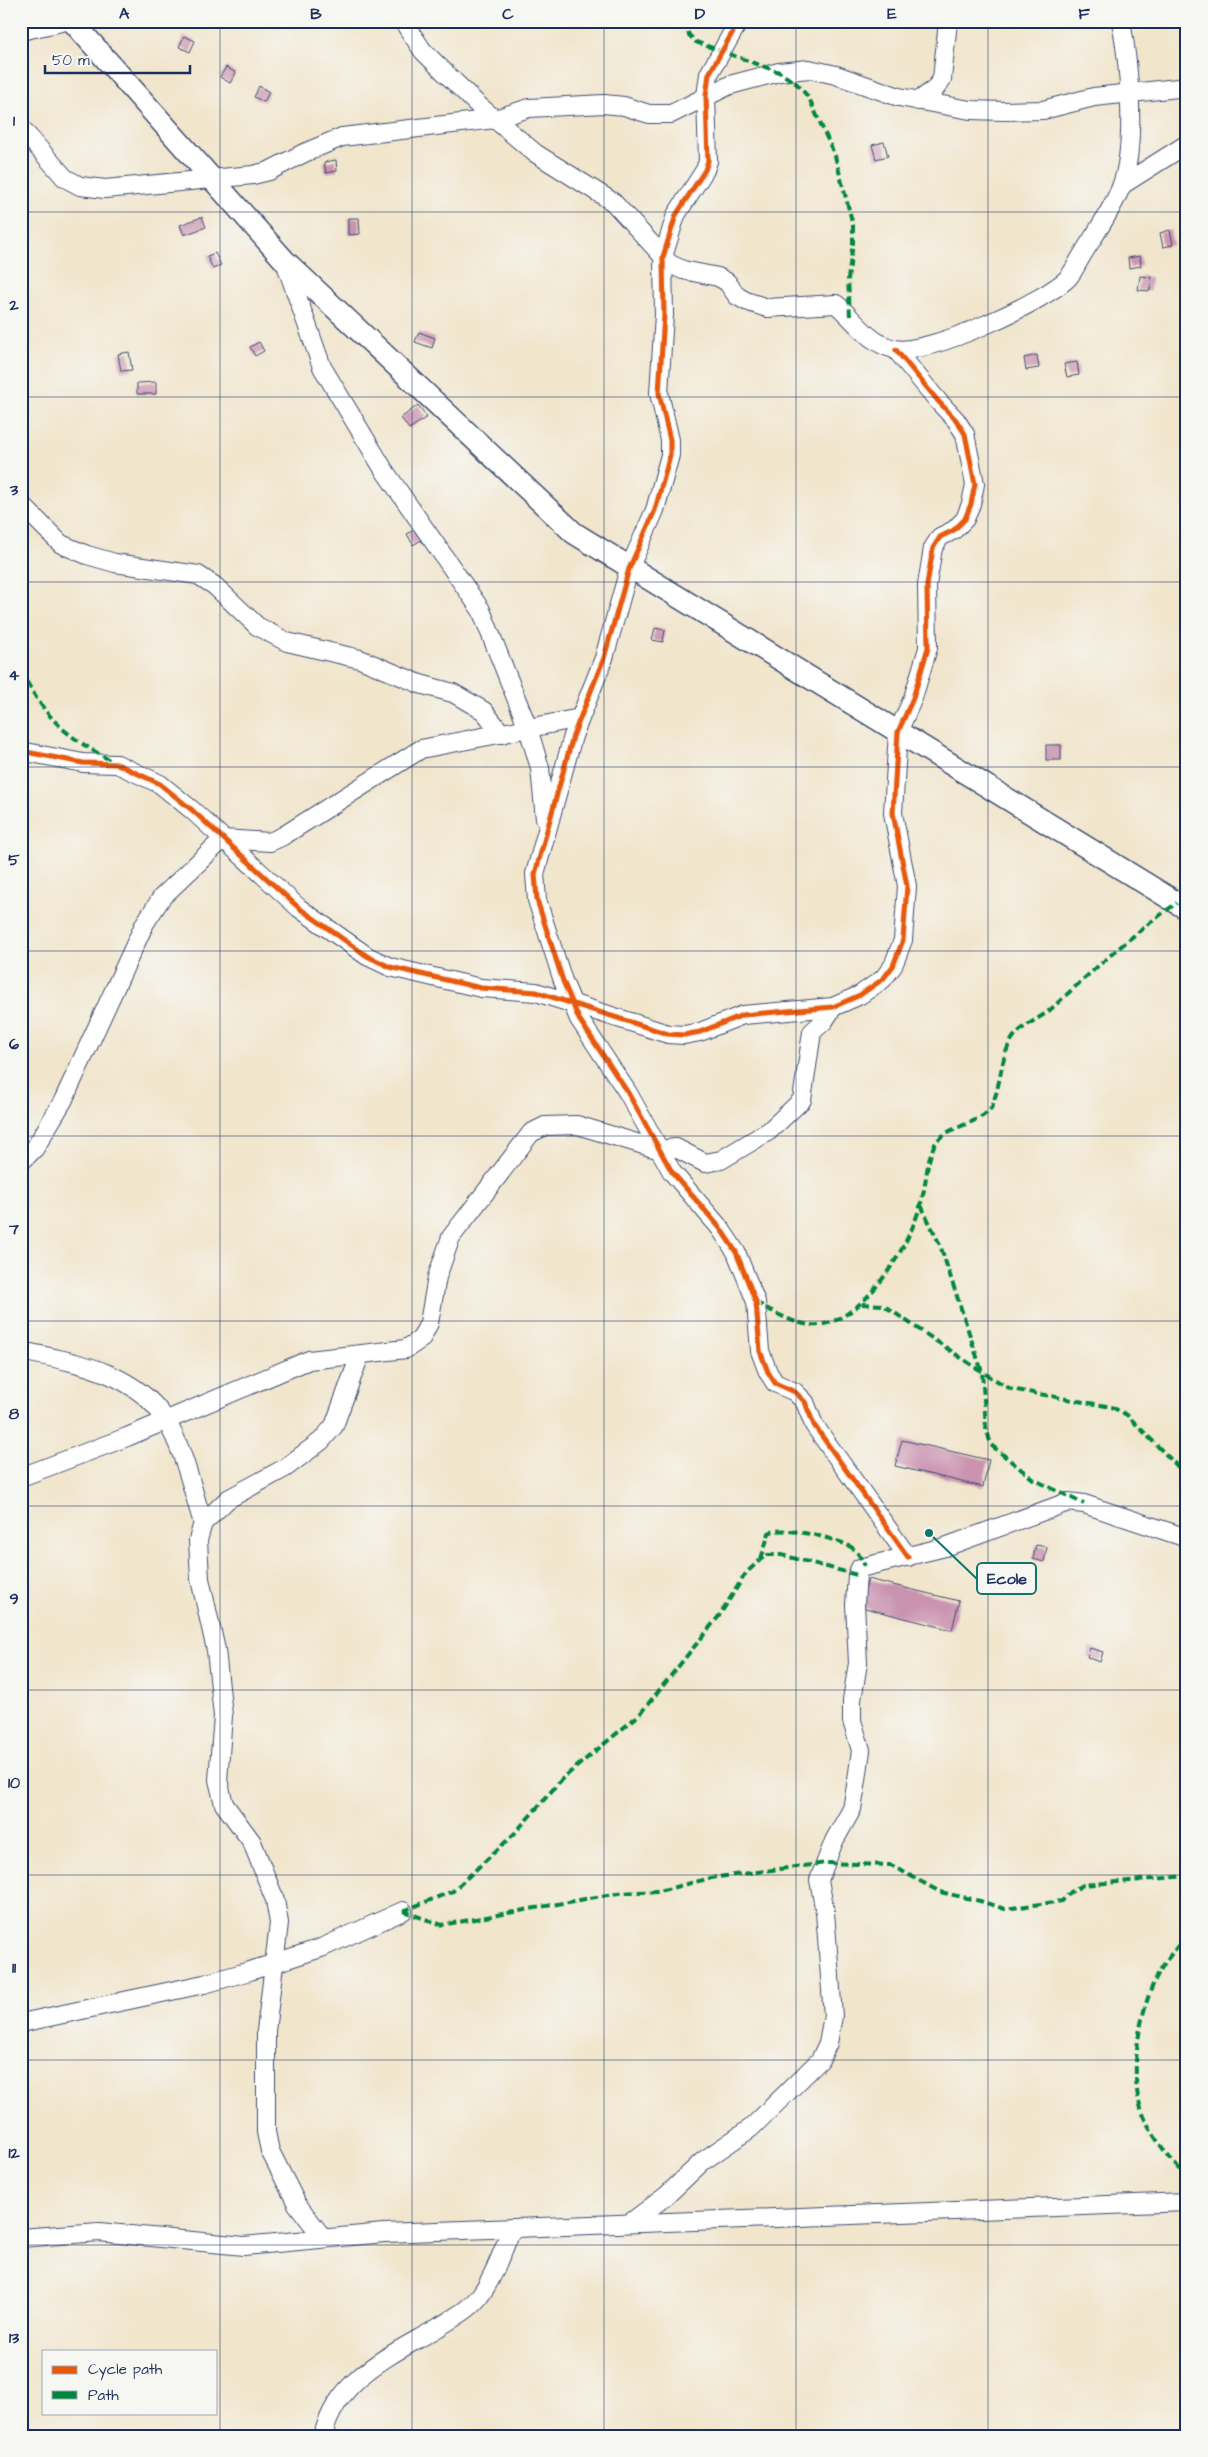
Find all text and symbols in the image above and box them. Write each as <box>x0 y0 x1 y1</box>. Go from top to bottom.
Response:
text: A <box>119 3 130 25</box>
text: B <box>310 3 322 25</box>
text: C <box>502 3 514 25</box>
text: D <box>695 3 706 25</box>
text: E <box>887 3 897 25</box>
text: F <box>1078 3 1090 25</box>
scale bar <box>45 42 190 74</box>
text: 50 m <box>52 50 90 71</box>
text: 1 <box>13 110 16 132</box>
text: 2 <box>8 294 19 316</box>
text: 3 <box>9 479 19 501</box>
text: 4 <box>9 664 20 686</box>
text: 5 <box>8 849 20 871</box>
text: 6 <box>9 1033 19 1055</box>
text: 7 <box>8 1218 19 1240</box>
text: 8 <box>9 1403 20 1425</box>
callout: Ecole <box>977 1563 1036 1594</box>
text: Ecole <box>987 1568 1027 1590</box>
text: 9 <box>9 1588 19 1610</box>
text: 10 <box>8 1772 20 1794</box>
text: 11 <box>12 1957 17 1979</box>
text: 12 <box>8 2142 20 2164</box>
text: 13 <box>9 2327 20 2349</box>
legend <box>42 2350 218 2414</box>
text: Cycle path <box>88 2359 163 2381</box>
text: Path <box>88 2385 119 2406</box>

